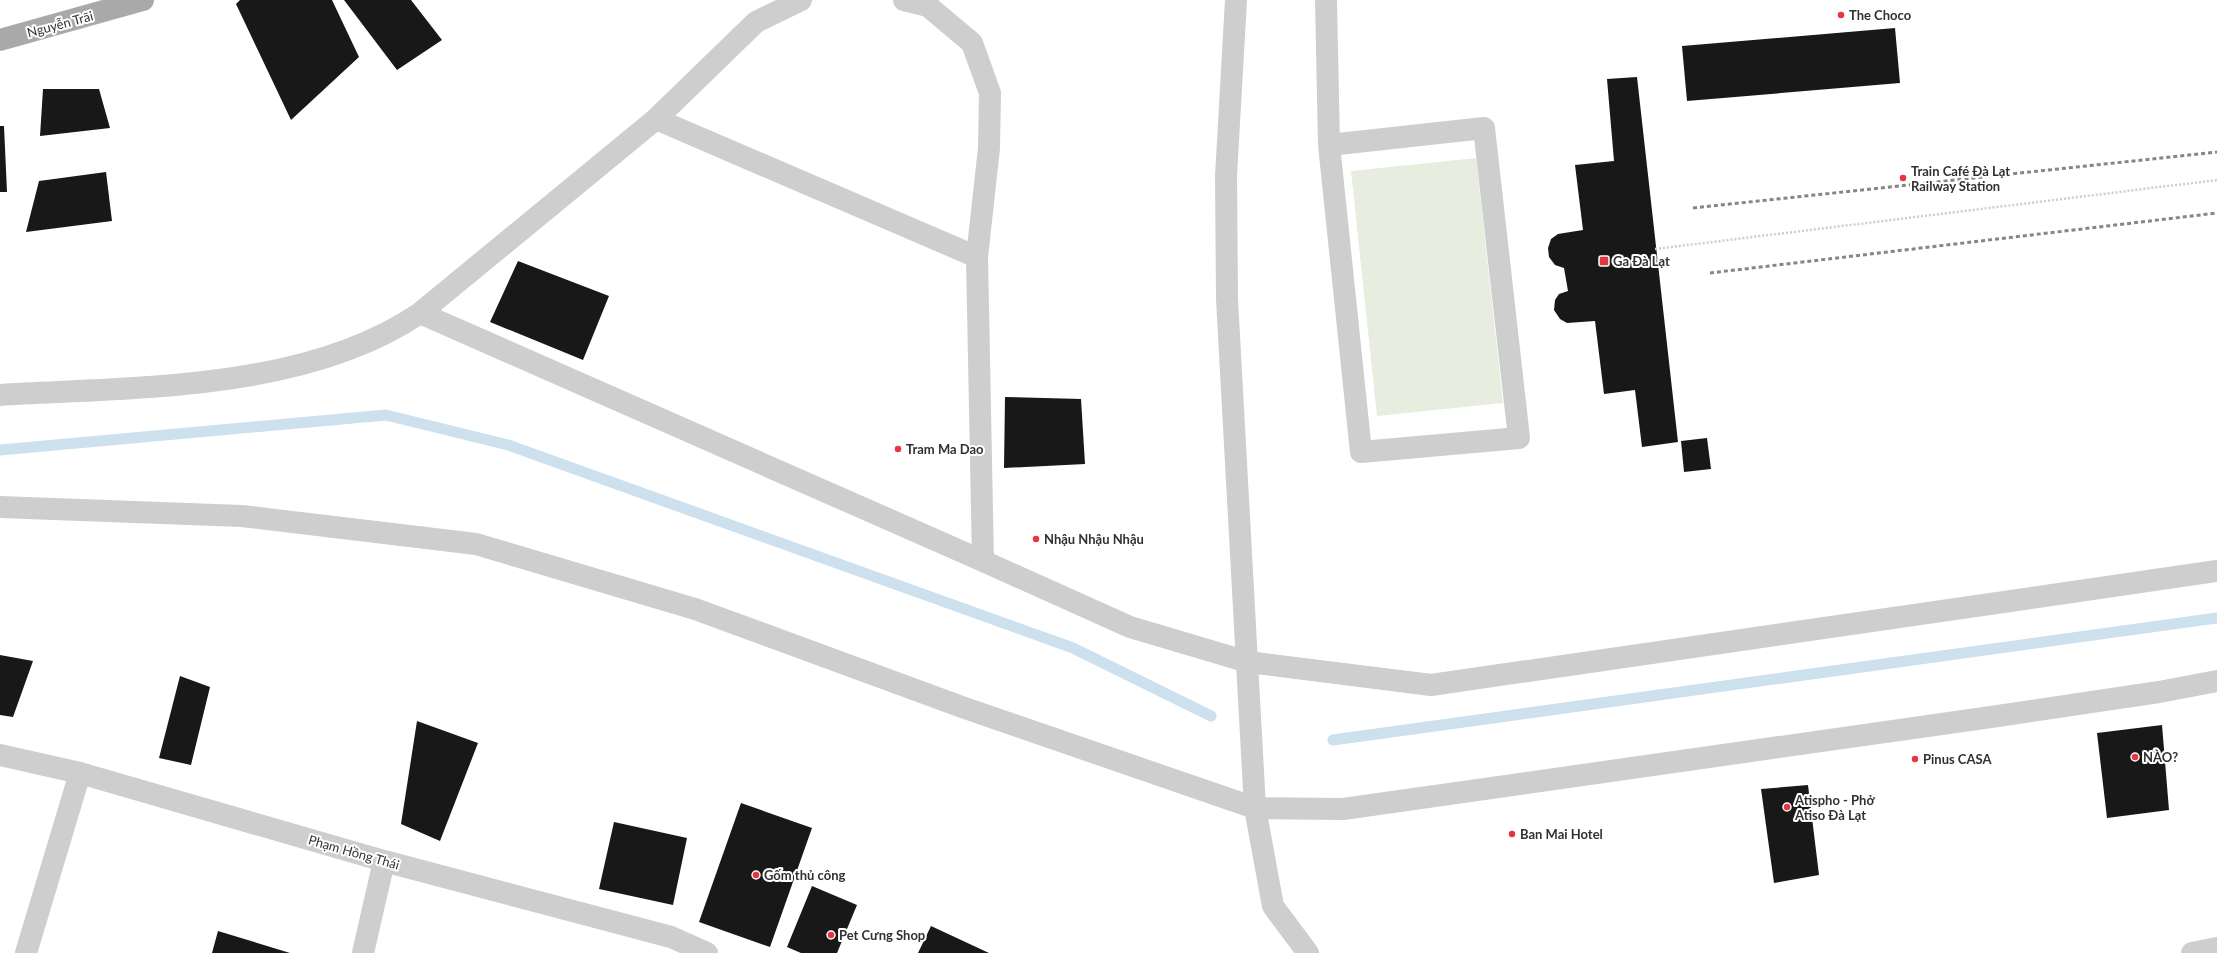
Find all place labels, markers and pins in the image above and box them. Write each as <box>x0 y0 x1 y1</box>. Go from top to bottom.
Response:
place label: The Choco <box>1849 7 1912 23</box>
marker: The Choco <box>1836 10 1846 20</box>
place label: Train Café Đà Lạt Railway Station <box>1911 163 2010 194</box>
marker: Train Café Đà Lạt Railway Station <box>1898 173 1908 183</box>
place label: Ga Đà Lạt <box>1613 253 1670 269</box>
marker: Ga Đà Lạt <box>1598 255 1610 267</box>
place label: Tram Ma Dao <box>906 441 984 457</box>
marker: Tram Ma Dao <box>893 444 903 454</box>
place label: Nhậu Nhậu Nhậu <box>1044 531 1144 547</box>
marker: Nhậu Nhậu Nhậu <box>1031 534 1041 544</box>
place label: NÀO? <box>2143 749 2178 765</box>
place label: Pinus CASA <box>1923 751 1992 767</box>
marker: NÀO? <box>2130 752 2140 762</box>
marker: Pinus CASA <box>1910 754 1920 764</box>
place label: Atispho - Phở Atiso Đà Lạt <box>1794 792 1875 823</box>
marker: Atispho - Phở Atiso Đà Lạt <box>1782 802 1792 812</box>
place label: Ban Mai Hotel <box>1520 826 1603 842</box>
marker: Ban Mai Hotel <box>1507 829 1517 839</box>
place label: Gốm thủ công <box>764 867 845 883</box>
marker: Gốm thủ công <box>751 870 761 880</box>
place label: Pet Cưng Shop <box>839 927 925 943</box>
marker: Pet Cưng Shop <box>826 930 836 940</box>

